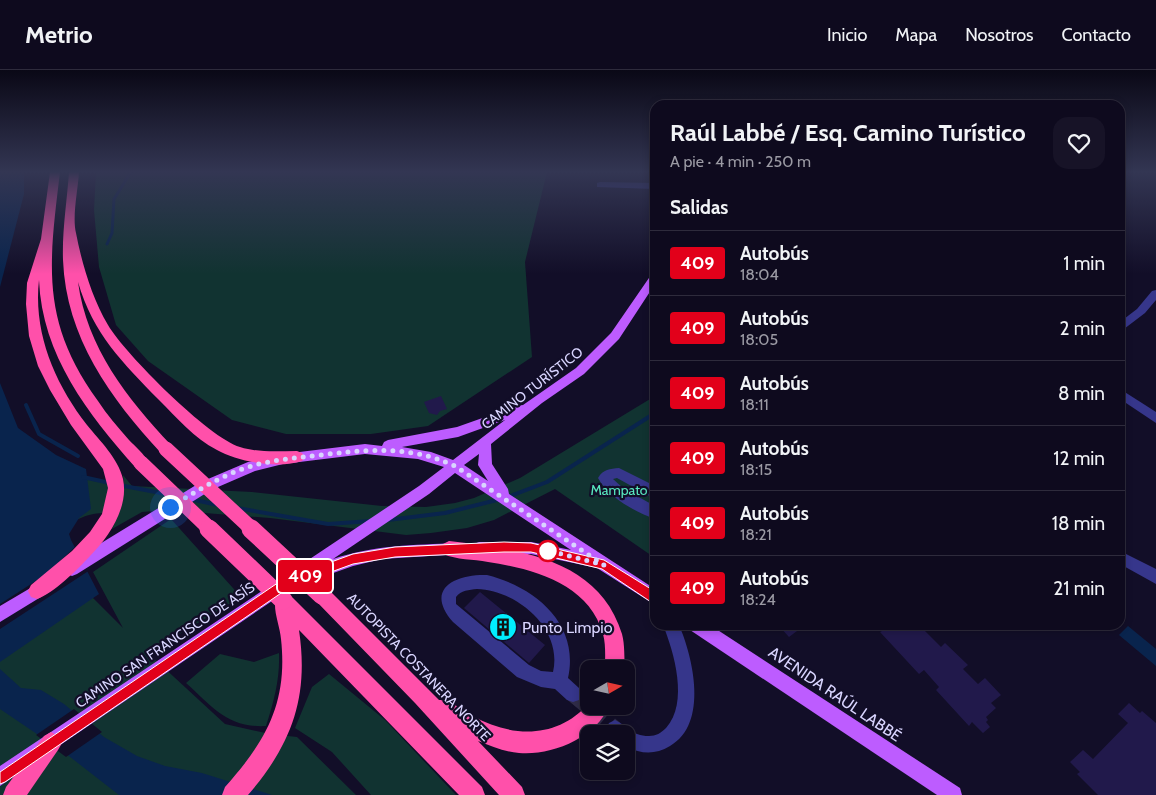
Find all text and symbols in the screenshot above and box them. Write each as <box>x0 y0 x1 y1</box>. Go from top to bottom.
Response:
text: Metrio <box>25 20 93 49</box>
text: Inicio <box>827 24 867 46</box>
text: Mapa <box>895 24 937 46</box>
text: Nosotros <box>965 24 1034 46</box>
text: Contacto <box>1062 24 1131 46</box>
button: heart <box>1053 117 1105 169</box>
text: Raúl Labbé / Esq. Camino Turístico <box>670 118 1026 147</box>
text: A pie · 4 min · 250 m <box>670 152 811 171</box>
text: Salidas <box>670 196 728 219</box>
text: Autobús <box>740 242 809 265</box>
text: 409 <box>680 252 715 274</box>
text: 1 min <box>1063 252 1105 275</box>
text: 18:04 <box>740 265 779 284</box>
text: Autobús <box>740 307 809 330</box>
text: 409 <box>680 317 715 339</box>
text: 2 min <box>1059 317 1105 340</box>
text: 18:05 <box>740 330 778 349</box>
street label: CAMINO TURÍSTICO <box>478 343 587 433</box>
text: Autobús <box>740 372 809 395</box>
text: 409 <box>680 382 715 404</box>
text: 8 min <box>1058 382 1105 405</box>
text: 18:11 <box>740 395 769 414</box>
text: Autobús <box>740 437 809 460</box>
text: 409 <box>680 447 715 469</box>
text: 12 min <box>1053 447 1105 470</box>
text: 18:15 <box>740 460 772 479</box>
park label: Mampato <box>590 481 648 499</box>
your location <box>158 495 183 520</box>
text: Autobús <box>740 502 809 525</box>
text: 409 <box>680 512 715 534</box>
text: 18 min <box>1052 512 1105 535</box>
text: 18:21 <box>740 525 772 544</box>
unlabelled marker <box>537 540 559 562</box>
line badge: 409 <box>276 560 334 592</box>
text: 409 <box>288 565 322 587</box>
text: Autobús <box>740 567 809 590</box>
text: 409 <box>680 577 715 599</box>
text: 21 min <box>1053 577 1105 600</box>
street label: CAMINO SAN FRANCISCO DE ASÍS <box>72 578 258 712</box>
street label: AUTOPISTA COSTANERA NORTE <box>343 589 495 745</box>
text: 18:24 <box>740 590 776 609</box>
building icon: Punto Limpio <box>488 612 518 642</box>
place label: Punto Limpio <box>522 618 613 637</box>
street label: AVENIDA RAÚL LABBÉ <box>765 642 905 746</box>
north arrow <box>580 660 635 715</box>
map controls <box>580 660 635 780</box>
button: layers <box>580 725 635 780</box>

